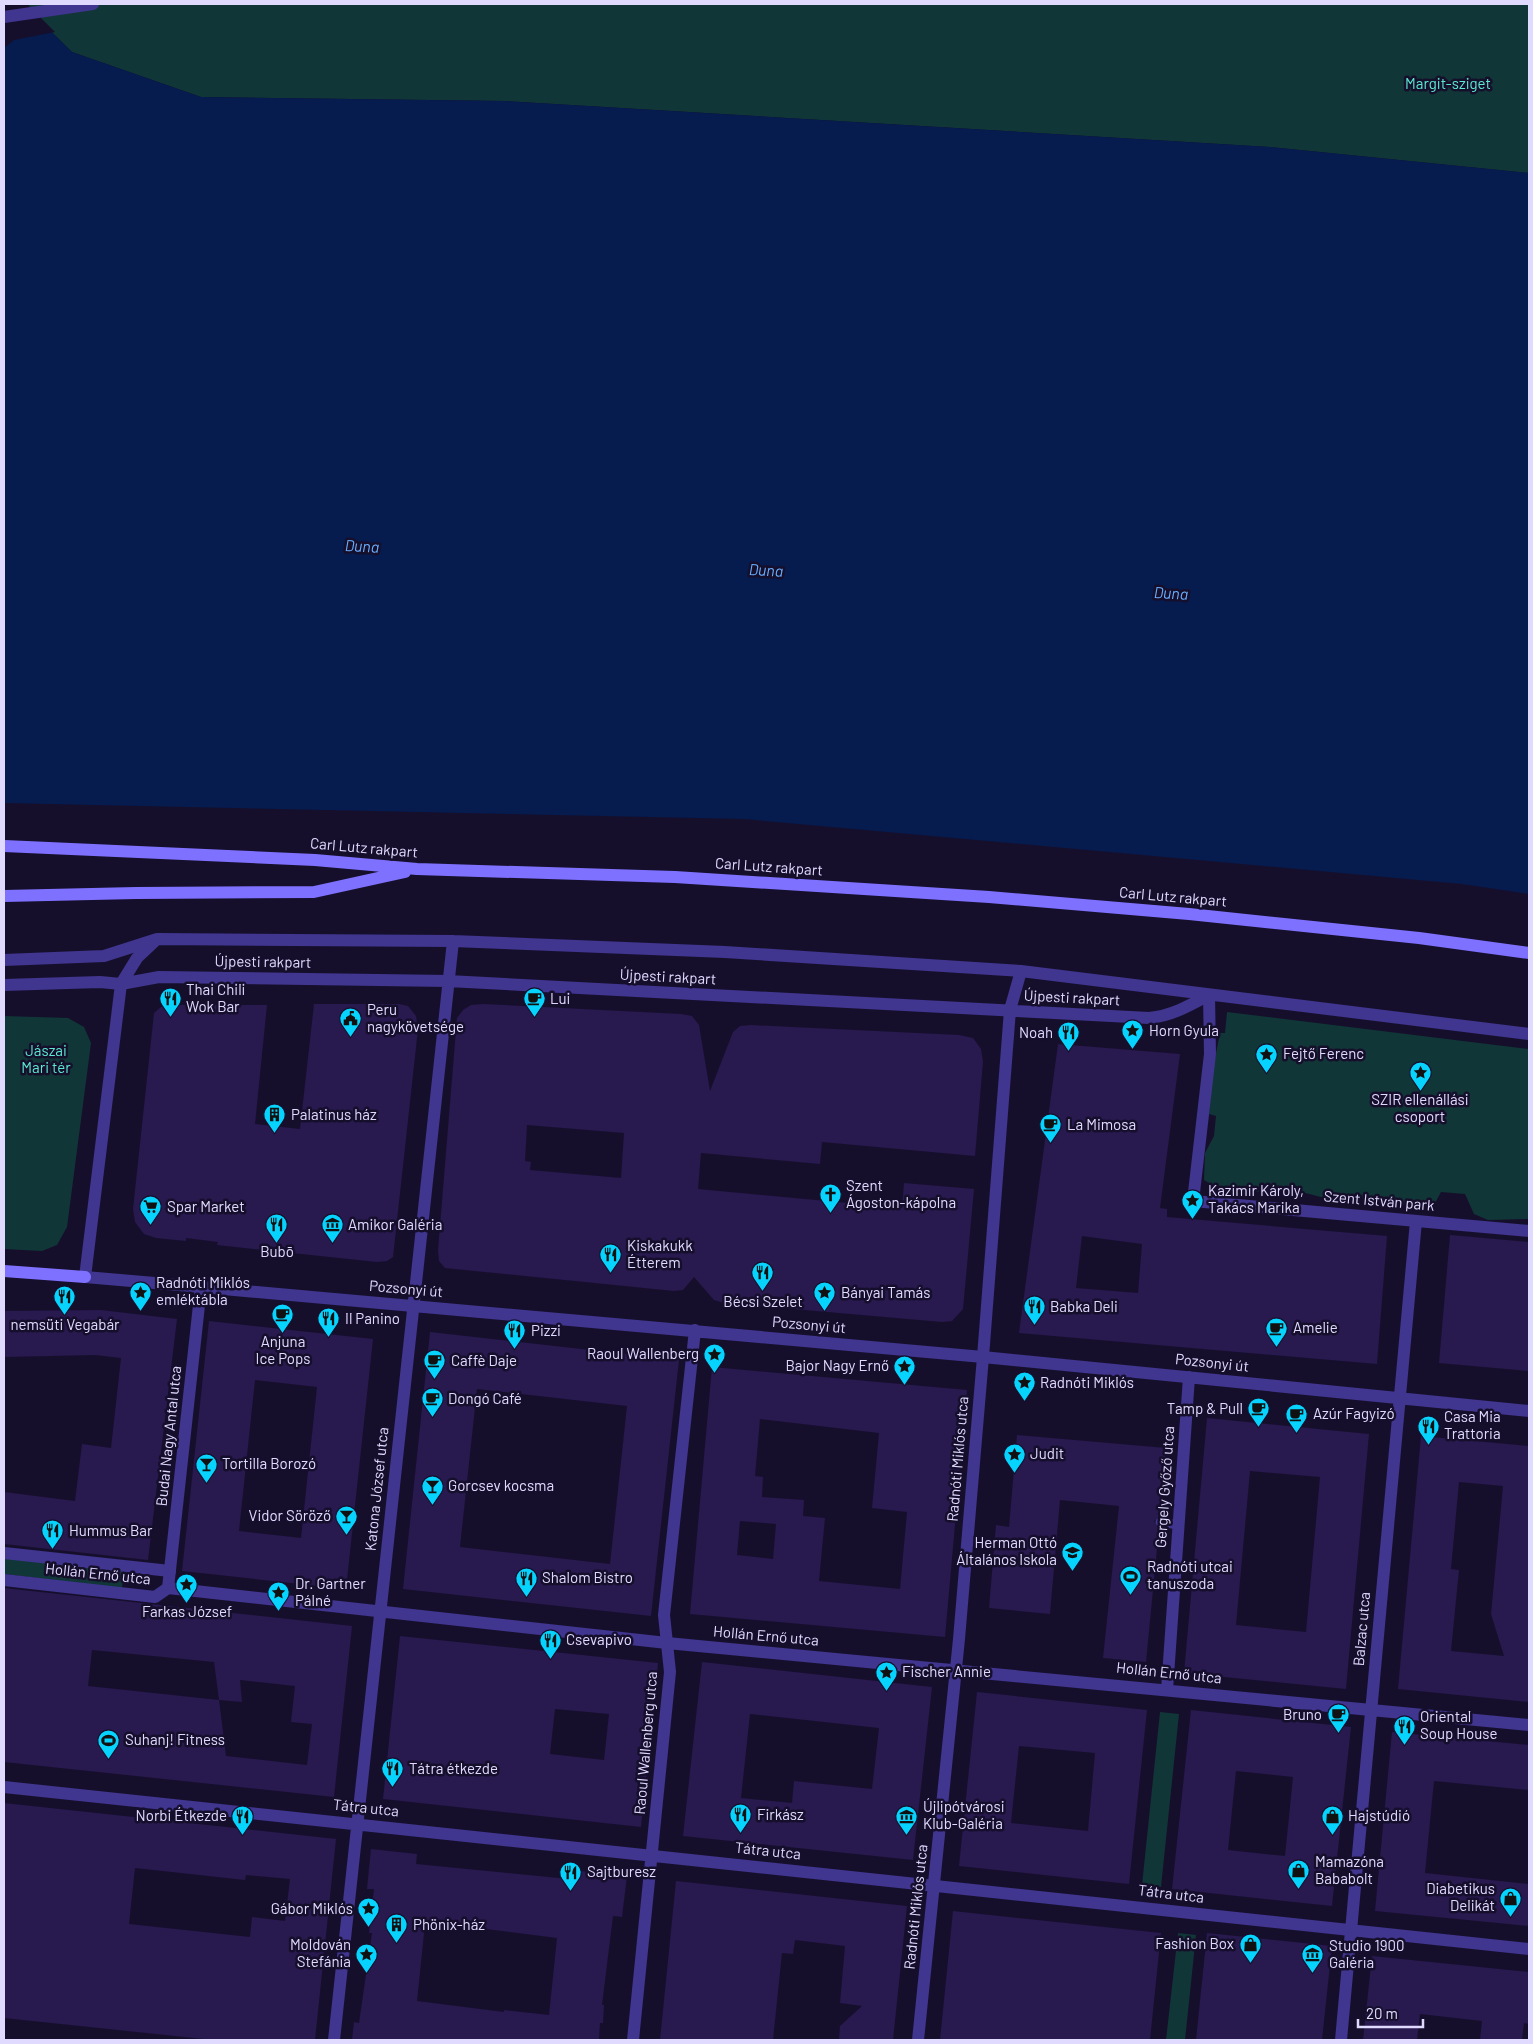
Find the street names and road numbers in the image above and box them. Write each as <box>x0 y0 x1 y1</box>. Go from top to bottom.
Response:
street label: Carl Lutz rakpart <box>310 833 419 861</box>
street label: Carl Lutz rakpart <box>715 853 824 879</box>
street label: Carl Lutz rakpart <box>1119 882 1228 910</box>
street label: Újpesti rakpart <box>215 951 311 971</box>
street label: Újpesti rakpart <box>619 964 717 988</box>
street label: Újpesti rakpart <box>1023 985 1121 1009</box>
street label: Szent István park <box>1323 1186 1436 1214</box>
street label: Pozsonyi út <box>368 1276 444 1300</box>
street label: Pozsonyi út <box>771 1312 847 1336</box>
street label: Pozsonyi út <box>1174 1349 1250 1375</box>
street label: Budai Nagy Antal utca <box>152 1365 184 1507</box>
street label: Radnóti Miklós utca <box>943 1395 971 1522</box>
street label: Gergely Győző utca <box>1151 1425 1177 1549</box>
street label: Katona József utca <box>361 1426 391 1552</box>
street label: Hollán Ernő utca <box>44 1559 152 1587</box>
street label: Balzac utca <box>1349 1591 1373 1667</box>
street label: Hollán Ernő utca <box>713 1621 820 1649</box>
street label: Hollán Ernő utca <box>1115 1658 1223 1686</box>
street label: Raoul Wallenberg utca <box>630 1671 660 1815</box>
street label: Tátra utca <box>332 1795 400 1819</box>
street label: Tátra utca <box>734 1838 802 1862</box>
street label: Radnóti Miklós utca <box>899 1843 931 1970</box>
street label: Tátra utca <box>1137 1880 1205 1906</box>

